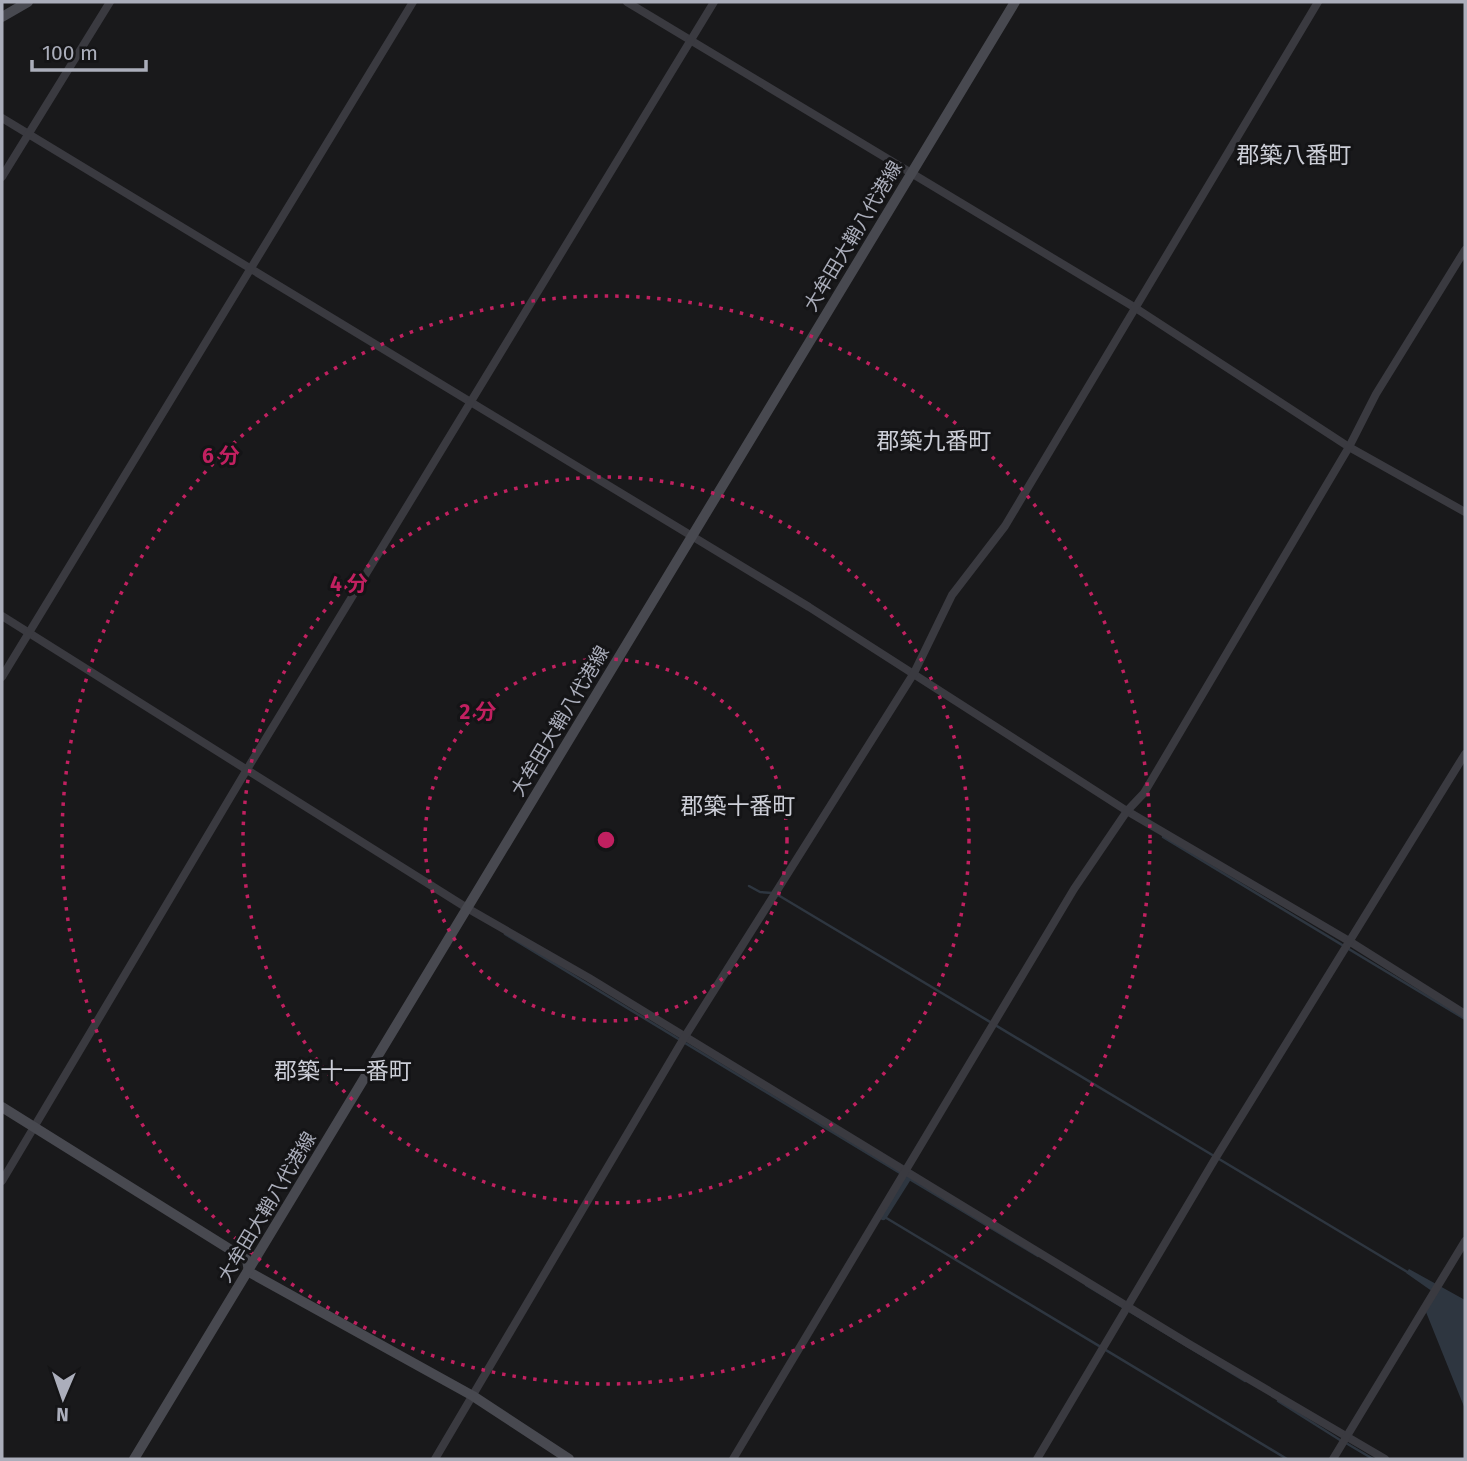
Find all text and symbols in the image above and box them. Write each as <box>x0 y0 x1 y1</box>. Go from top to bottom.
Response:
scale bar <box>32 28 145 72</box>
text: 100 m <box>42 40 98 66</box>
district label: 郡築八番町 <box>1237 141 1352 169</box>
street label: 大牟田大鞘八代港線 <box>799 157 907 315</box>
district label: 郡築九番町 <box>877 427 992 455</box>
text: 6 分 <box>202 443 240 469</box>
text: 4 分 <box>330 571 368 597</box>
street label: 大牟田大鞘八代港線 <box>506 642 614 800</box>
text: 2 分 <box>460 699 496 725</box>
district label: 郡築十番町 <box>681 792 796 820</box>
centre of rings <box>594 828 618 852</box>
district label: 郡築十一番町 <box>274 1057 412 1085</box>
street label: 大牟田大鞘八代港線 <box>213 1128 321 1286</box>
north arrow <box>28 1363 98 1433</box>
text: N <box>56 1403 69 1426</box>

